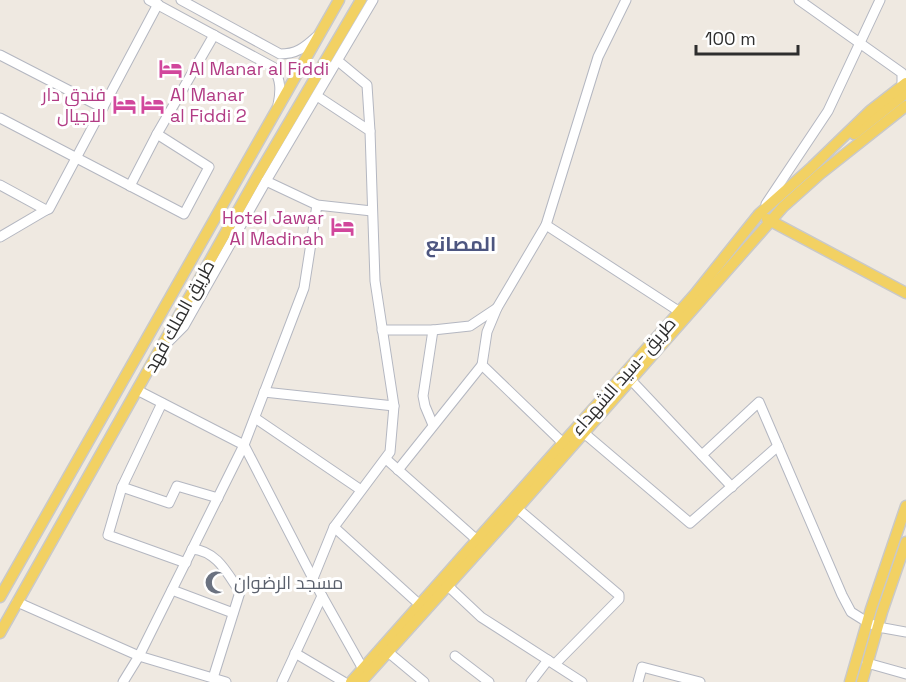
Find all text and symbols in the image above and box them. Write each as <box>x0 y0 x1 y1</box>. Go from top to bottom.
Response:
scale bar <box>696 18 798 56</box>
text: 100 m <box>705 27 756 50</box>
hotel icon: Al Manar al Fiddi <box>158 55 184 81</box>
place label: Al Manar al Fiddi <box>189 57 329 80</box>
place label: فندق دار الاجيال <box>41 83 106 127</box>
place label: Al Manar al Fiddi 2 <box>170 83 247 127</box>
hotel icon: فندق دار الاجيال <box>111 91 137 117</box>
hotel icon: Al Manar al Fiddi 2 <box>139 91 165 117</box>
place label: Hotel Jawar Al Madinah <box>222 206 324 250</box>
hotel icon: Hotel Jawar Al Madinah <box>329 214 355 240</box>
district label: المصانع <box>426 231 496 258</box>
street label: طريق الملك فهد <box>139 256 220 377</box>
street label: طريق -سيد الشهداء <box>565 312 681 441</box>
mosque icon: مسجد الرضوان <box>203 569 229 595</box>
place label: مسجد الرضوان <box>234 571 343 594</box>

